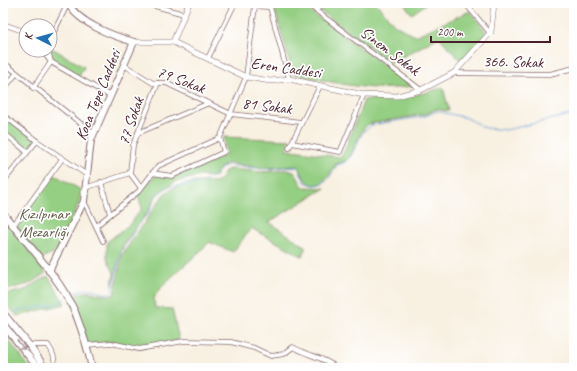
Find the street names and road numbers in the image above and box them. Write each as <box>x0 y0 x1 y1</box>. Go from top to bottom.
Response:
street label: Sinem Sokak <box>356 22 425 81</box>
street label: Koca Tepe Caddesi <box>71 45 126 143</box>
street label: 366. Sokak <box>483 51 544 73</box>
street label: Eren Caddesi <box>250 53 324 83</box>
street label: 79 Sokak <box>154 62 209 99</box>
street label: 77 Sokak <box>113 93 149 148</box>
street label: 81 Sokak <box>241 93 294 119</box>

